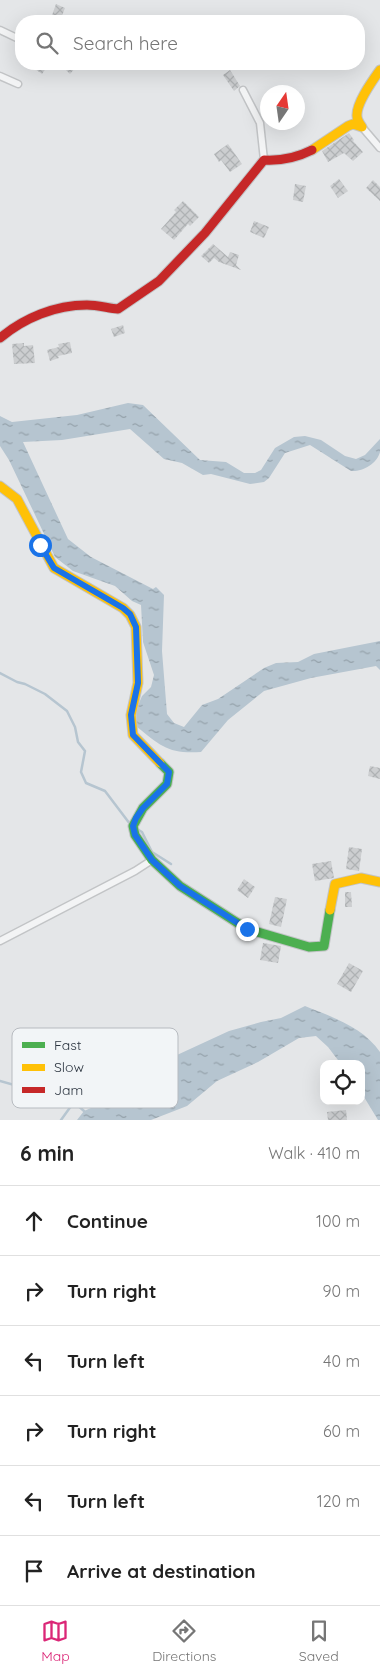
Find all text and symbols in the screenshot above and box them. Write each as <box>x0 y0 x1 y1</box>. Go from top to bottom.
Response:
search box <box>15 15 365 70</box>
icon: search <box>33 29 61 57</box>
text: Search here <box>73 31 178 55</box>
north arrow <box>260 85 305 130</box>
route start <box>29 534 52 557</box>
route end <box>236 918 259 941</box>
legend <box>12 1028 178 1108</box>
text: Fast <box>54 1036 82 1054</box>
text: Slow <box>54 1058 84 1076</box>
map controls <box>320 1060 365 1105</box>
button: locate <box>320 1060 365 1105</box>
text: Jam <box>54 1081 83 1099</box>
text: 6 min <box>20 1140 74 1166</box>
text: Walk · 410 m <box>268 1143 360 1163</box>
icon: ahead <box>20 1207 48 1235</box>
text: Continue <box>67 1209 148 1233</box>
text: 100 m <box>316 1211 360 1231</box>
icon: right <box>20 1277 48 1305</box>
text: Turn right <box>67 1279 156 1303</box>
text: 90 m <box>323 1281 360 1301</box>
icon: left <box>20 1347 48 1375</box>
text: Turn left <box>67 1349 145 1373</box>
text: 40 m <box>323 1351 360 1371</box>
icon: right <box>20 1417 48 1445</box>
text: Turn right <box>67 1419 156 1443</box>
text: 60 m <box>323 1421 360 1441</box>
icon: left <box>20 1487 48 1515</box>
text: Turn left <box>67 1489 145 1513</box>
text: 120 m <box>317 1491 360 1511</box>
icon: arrive <box>20 1557 48 1585</box>
text: Arrive at destination <box>67 1559 256 1583</box>
tab: Map <box>41 1617 70 1665</box>
tab: Directions <box>152 1617 216 1665</box>
tab: Saved <box>299 1617 339 1665</box>

